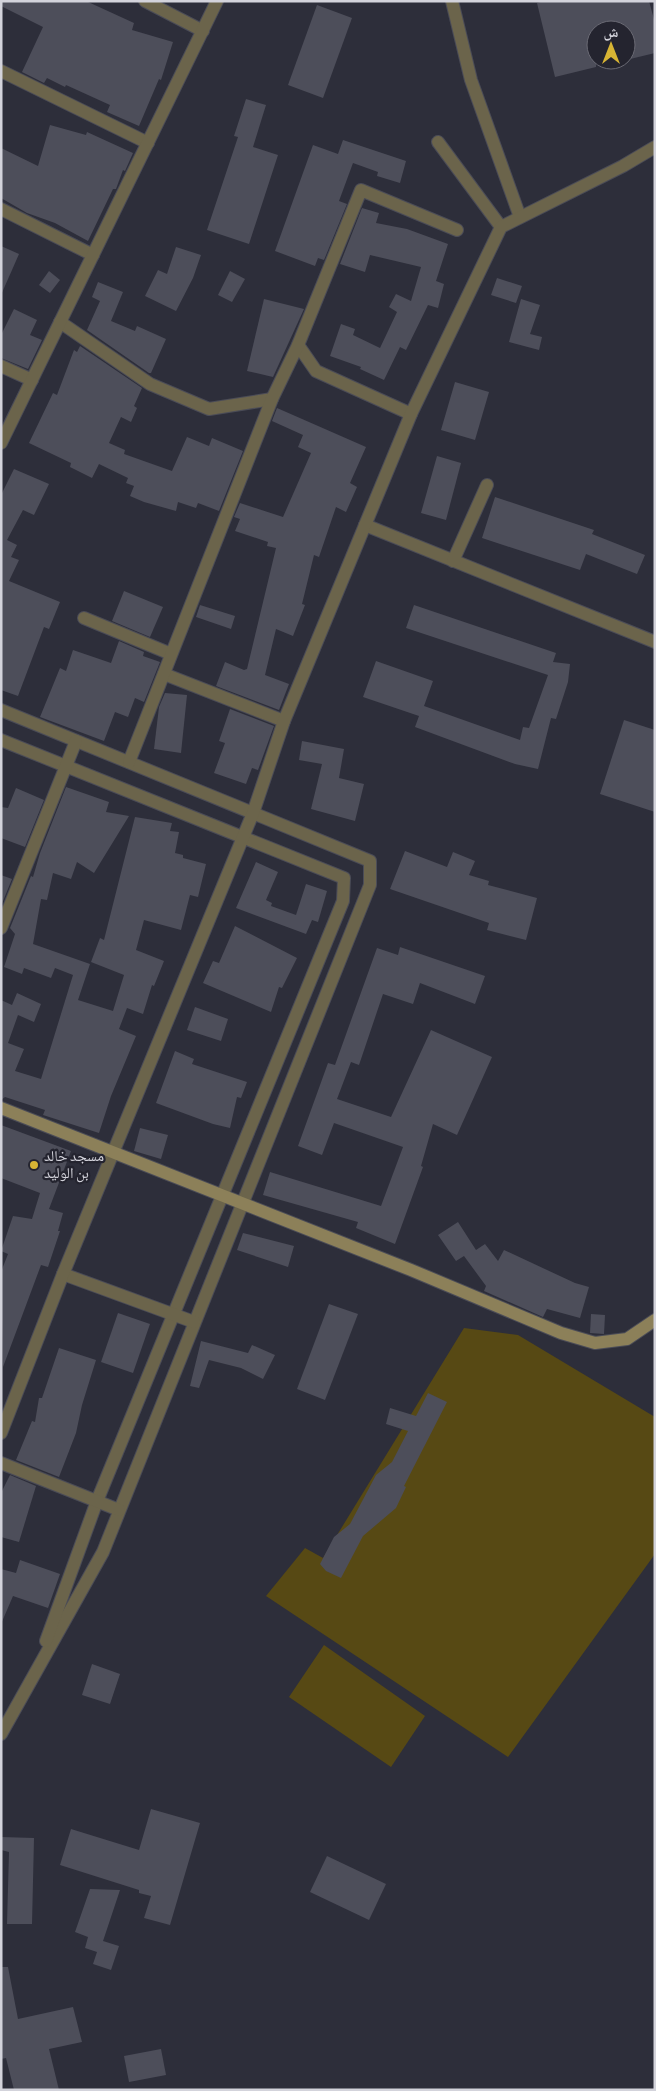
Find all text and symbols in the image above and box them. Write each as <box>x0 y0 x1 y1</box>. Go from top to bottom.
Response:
north arrow <box>586 20 636 70</box>
text: ش <box>604 26 619 41</box>
place label: مسجد خالد بن الوليد <box>44 1149 104 1183</box>
marker: مسجد خالد بن الوليد <box>28 1159 40 1171</box>

